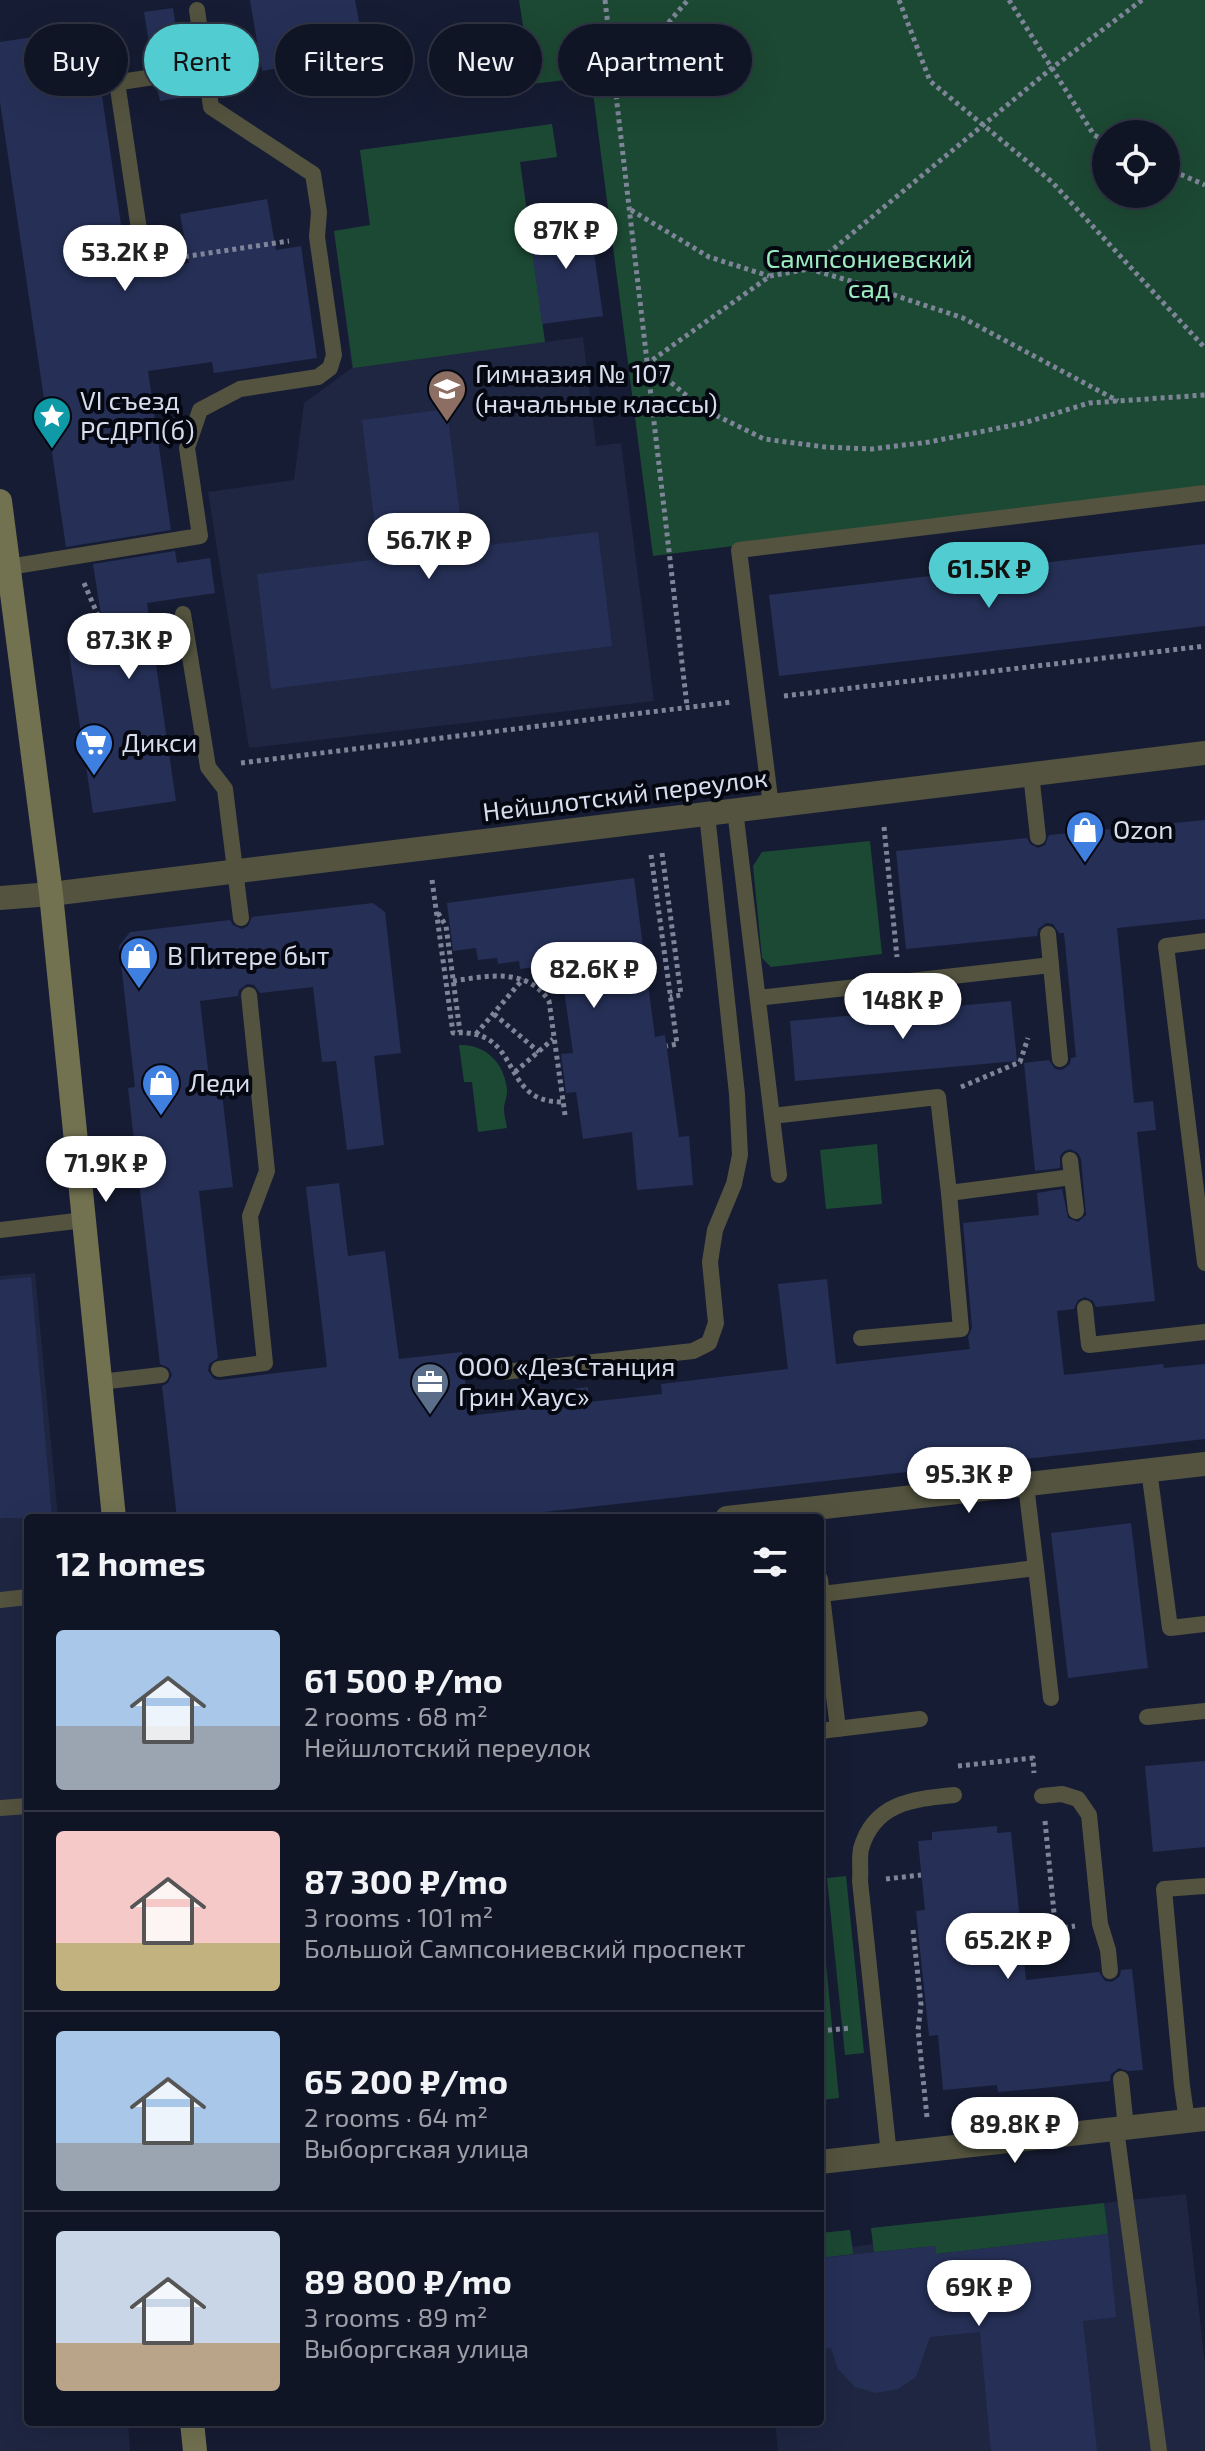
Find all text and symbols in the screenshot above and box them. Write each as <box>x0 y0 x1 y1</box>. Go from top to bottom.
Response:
chip: Buy <box>24 24 128 96</box>
chip: Rent <box>144 24 259 96</box>
chip: Filters <box>275 24 413 96</box>
chip: New <box>429 24 542 96</box>
chip: Apartment <box>558 24 752 96</box>
map controls <box>1092 120 1180 208</box>
button: locate <box>1092 120 1180 208</box>
pin: 87K ₽ <box>510 203 622 271</box>
text: 87K ₽ <box>532 213 600 244</box>
pin: 53.2K ₽ <box>51 225 199 293</box>
text: 53.2K ₽ <box>81 235 169 266</box>
park label: Сампсониевский сад <box>765 242 973 303</box>
place label: Гимназия № 107 (начальные классы) <box>475 357 718 418</box>
school or university icon: Гимназия № 107 (начальные классы) <box>426 368 468 423</box>
place label: VI съезд РСДРП(б) <box>80 384 195 445</box>
place icon: VI съезд РСДРП(б) <box>31 395 73 450</box>
pin: 56.7K ₽ <box>355 513 503 581</box>
text: 56.7K ₽ <box>386 523 472 554</box>
pin: 61.5K ₽ <box>915 542 1063 610</box>
text: 61.5K ₽ <box>947 552 1031 583</box>
pin: 87.3K ₽ <box>55 613 203 681</box>
text: 87.3K ₽ <box>85 623 173 654</box>
supermarket icon: Дикси <box>73 722 115 777</box>
place label: Дикси <box>122 726 197 757</box>
street label: Нейшлотский переулок <box>481 761 769 827</box>
shop icon: Ozon <box>1064 809 1106 864</box>
place label: Ozon <box>1113 813 1173 844</box>
shop icon: В Питере быт <box>118 935 160 990</box>
place label: В Питере быт <box>167 939 330 970</box>
pin: 82.6K ₽ <box>520 942 668 1010</box>
text: 82.6K ₽ <box>549 952 639 983</box>
pin: 148K ₽ <box>838 973 968 1041</box>
text: 148K ₽ <box>862 983 944 1014</box>
shop icon: Леди <box>140 1062 182 1117</box>
place label: Леди <box>189 1066 250 1097</box>
pin: 71.9K ₽ <box>32 1136 180 1204</box>
text: 71.9K ₽ <box>64 1146 148 1177</box>
place label: ООО «ДезСтанция Грин Хаус» <box>458 1350 675 1412</box>
office icon: ООО «ДезСтанция Грин Хаус» <box>409 1361 451 1416</box>
pin: 95.3K ₽ <box>895 1447 1043 1515</box>
text: 95.3K ₽ <box>925 1457 1013 1488</box>
icon: filters <box>748 1540 792 1584</box>
text: 12 homes <box>56 1542 205 1583</box>
text: 61 500 ₽/mo <box>304 1659 503 1700</box>
icon: home <box>120 1662 216 1758</box>
text: 2 rooms · 68 m² <box>304 1700 488 1731</box>
text: Нейшлотский переулок <box>304 1731 591 1762</box>
text: 87 300 ₽/mo <box>304 1860 508 1901</box>
icon: home <box>120 1863 216 1959</box>
text: 3 rooms · 101 m² <box>304 1901 493 1932</box>
pin: 65.2K ₽ <box>934 1913 1082 1981</box>
text: 65.2K ₽ <box>964 1923 1052 1954</box>
text: Большой Сампсониевский проспект <box>304 1932 745 1963</box>
text: 65 200 ₽/mo <box>304 2060 508 2101</box>
icon: home <box>120 2063 216 2159</box>
pin: 89.8K ₽ <box>941 2097 1089 2165</box>
text: 2 rooms · 64 m² <box>304 2101 488 2132</box>
text: 89.8K ₽ <box>969 2107 1061 2138</box>
text: Выборгская улица <box>304 2132 529 2163</box>
text: 89 800 ₽/mo <box>304 2260 512 2301</box>
pin: 69K ₽ <box>923 2260 1035 2328</box>
icon: home <box>120 2263 216 2359</box>
text: 69K ₽ <box>945 2270 1013 2301</box>
text: 3 rooms · 89 m² <box>304 2301 488 2332</box>
text: Выборгская улица <box>304 2332 529 2363</box>

